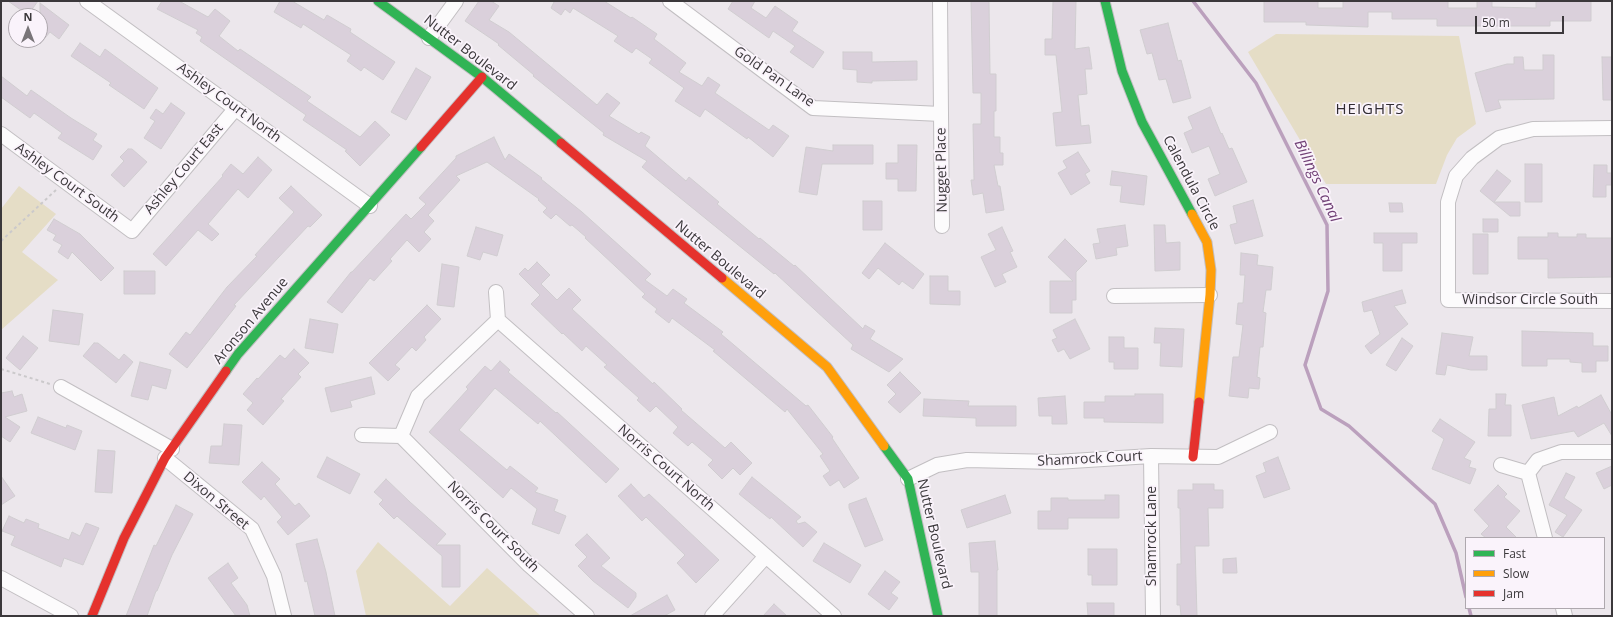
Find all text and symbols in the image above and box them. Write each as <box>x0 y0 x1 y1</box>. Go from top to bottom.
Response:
north arrow <box>8 8 48 48</box>
scale bar <box>1477 8 1566 34</box>
text: N <box>24 9 32 24</box>
street label: Nutter Boulevard <box>420 12 520 94</box>
text: 50 m <box>1482 14 1510 31</box>
street label: Gold Pan Lane <box>731 43 817 111</box>
street label: Ashley Court North <box>174 60 284 146</box>
district label: HEIGHTS <box>1335 101 1405 119</box>
street label: Ashley Court East <box>141 120 227 218</box>
street label: Nugget Place <box>933 127 951 213</box>
street label: Calendula Circle <box>1159 133 1223 233</box>
water label: Billings Canal <box>1290 137 1344 225</box>
street label: Ashley Court South <box>12 140 122 226</box>
street label: Nutter Boulevard <box>671 217 769 303</box>
street label: Aronson Avenue <box>210 274 292 368</box>
street label: Windsor Circle South <box>1462 292 1598 308</box>
street label: Norris Court North <box>614 421 718 515</box>
street label: Shamrock Court <box>1037 448 1143 470</box>
street label: Dixon Street <box>180 469 252 533</box>
street label: Nutter Boulevard <box>913 477 955 591</box>
street label: Norris Court South <box>444 478 542 576</box>
street label: Shamrock Lane <box>1144 486 1160 586</box>
legend <box>1465 537 1605 609</box>
text: Fast <box>1503 545 1526 562</box>
text: Slow <box>1503 565 1529 582</box>
text: Jam <box>1503 585 1524 602</box>

